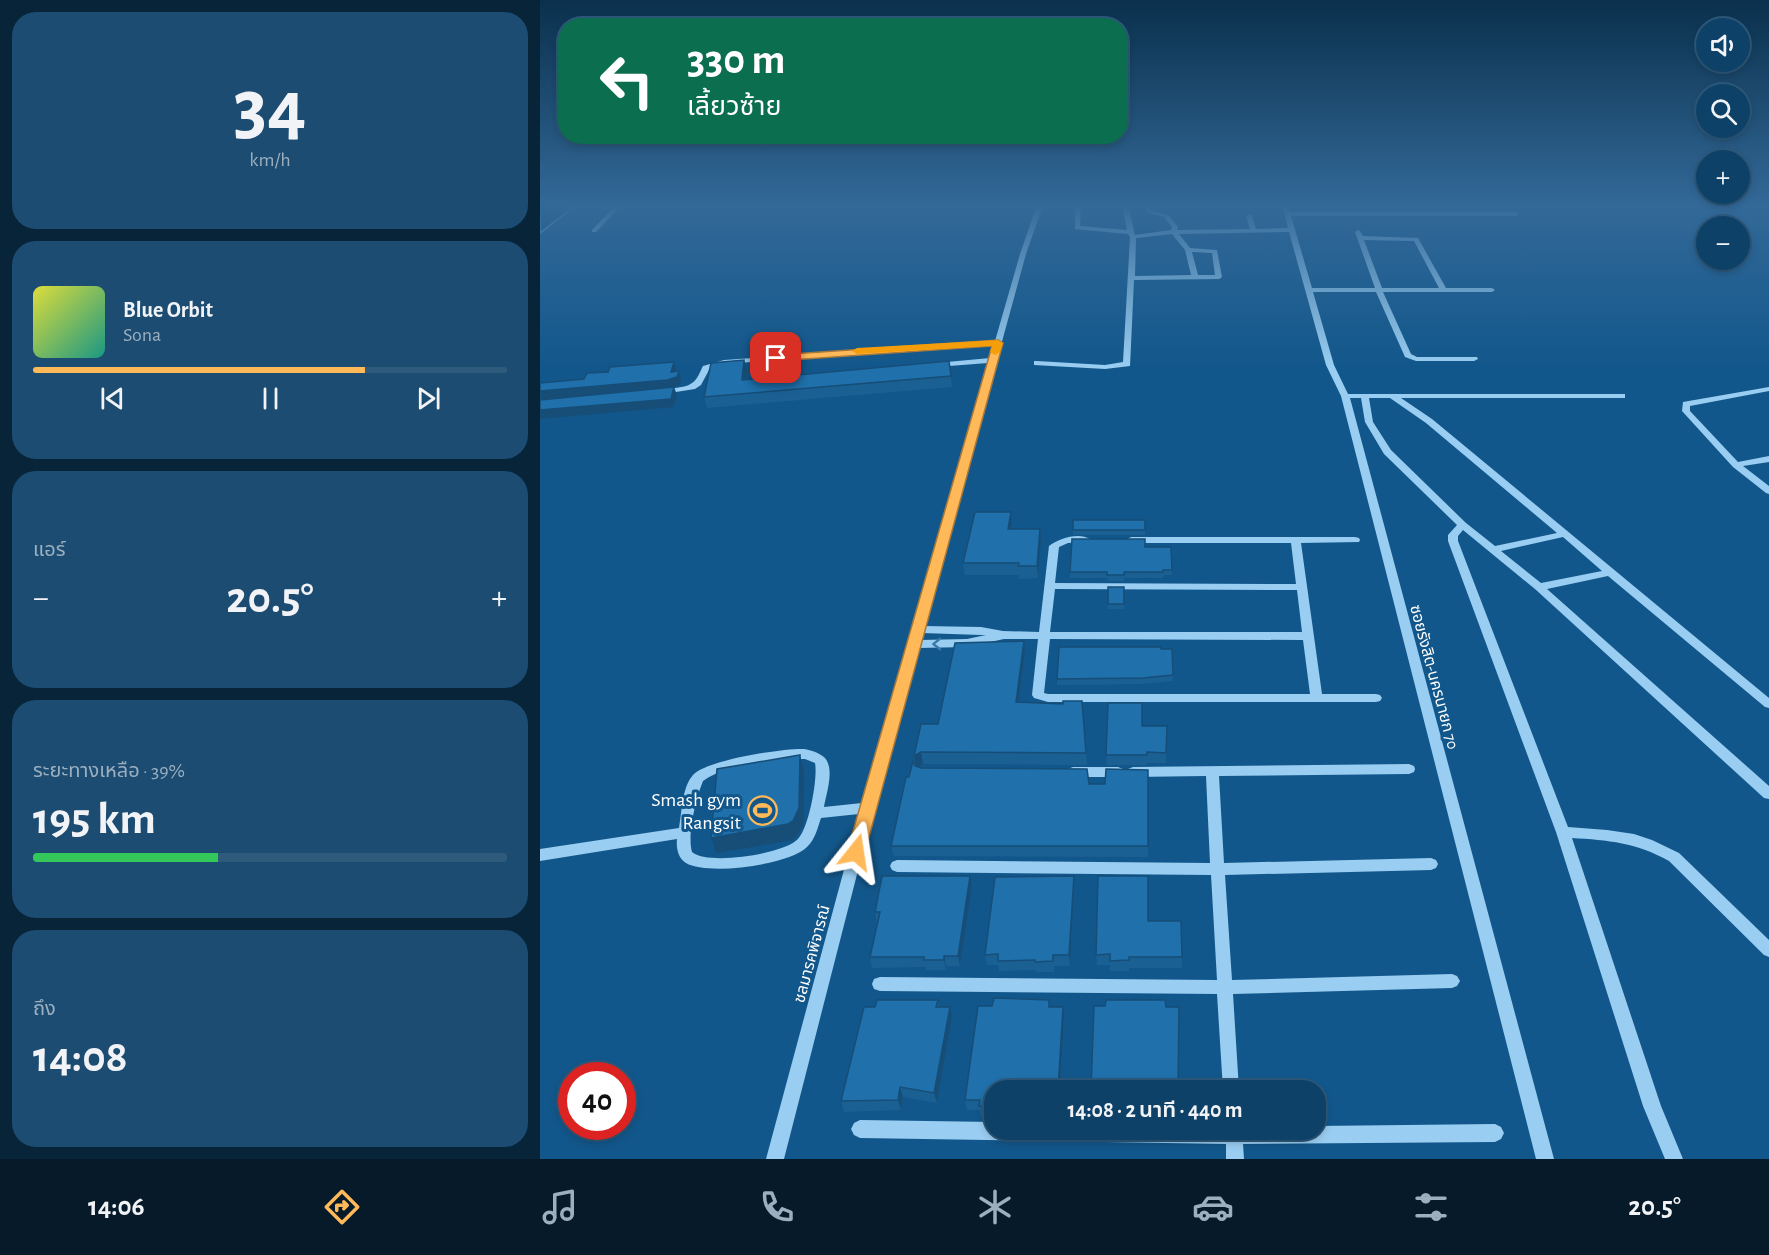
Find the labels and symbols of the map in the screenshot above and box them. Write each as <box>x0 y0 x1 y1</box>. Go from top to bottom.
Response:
pin <box>750 332 801 383</box>
street label: ซอยรังสิต-นครนายก 70 <box>1407 603 1461 751</box>
one-way arrow <box>933 637 942 650</box>
place label: Smash gym Rangsit <box>651 790 742 833</box>
sports icon: Smash gym Rangsit <box>746 795 778 827</box>
position arrow <box>824 820 888 884</box>
street label: ชลมารคพิจารณ์ <box>791 903 833 1005</box>
speed limit sign: 40 <box>558 1062 636 1140</box>

